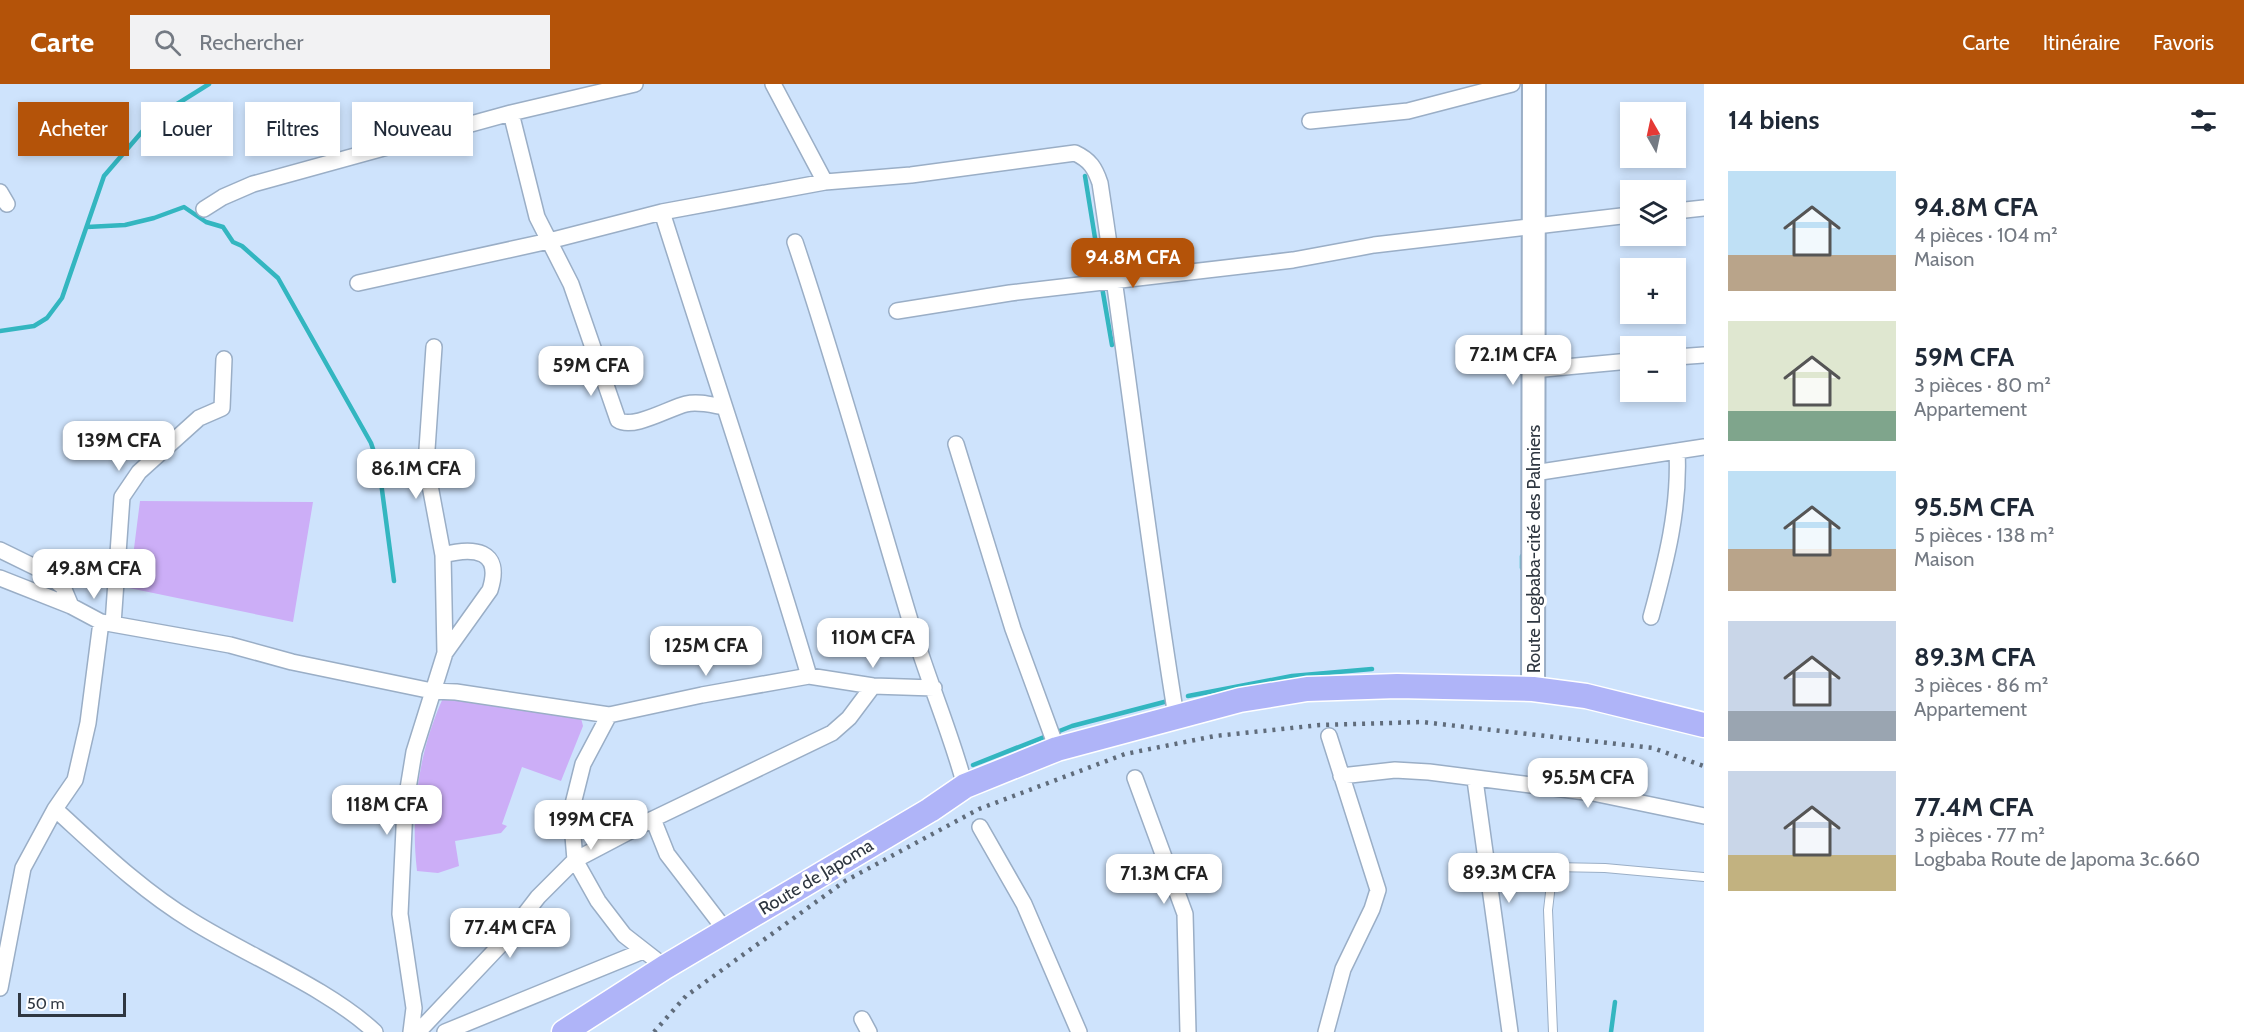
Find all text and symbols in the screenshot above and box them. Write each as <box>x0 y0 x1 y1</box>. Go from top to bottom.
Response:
search box <box>130 15 550 69</box>
text: Carte <box>30 25 94 59</box>
icon: search <box>151 26 184 59</box>
text: Rechercher <box>199 29 303 56</box>
text: Carte <box>1962 30 2010 55</box>
text: Itinéraire <box>2043 30 2120 55</box>
text: Favoris <box>2153 30 2214 55</box>
chip: Acheter <box>18 102 129 156</box>
chip: Louer <box>141 102 233 156</box>
chip: Filtres <box>245 102 340 156</box>
chip: Nouveau <box>352 102 473 156</box>
north arrow <box>1620 102 1686 168</box>
map controls <box>1620 102 1686 402</box>
text: 14 biens <box>1728 104 1819 136</box>
icon: filters <box>2187 104 2220 137</box>
button: layers <box>1620 180 1686 246</box>
text: 94.8M CFA <box>1914 191 2038 223</box>
icon: home <box>1776 195 1848 267</box>
text: 4 pièces · 104 m² <box>1914 223 2058 247</box>
pin: 94.8M CFA <box>1064 238 1202 289</box>
text: 94.8M CFA <box>1085 245 1181 269</box>
text: Maison <box>1914 247 1974 271</box>
button: + <box>1620 258 1686 324</box>
pin: 72.1M CFA <box>1444 335 1582 386</box>
button: − <box>1620 336 1686 402</box>
text: 59M CFA <box>1914 341 2014 373</box>
text: 72.1M CFA <box>1469 342 1557 366</box>
icon: home <box>1776 345 1848 417</box>
pin: 59M CFA <box>536 346 646 397</box>
text: 59M CFA <box>552 353 630 377</box>
text: 3 pièces · 80 m² <box>1914 373 2051 397</box>
text: Appartement <box>1914 397 2027 421</box>
pin: 139M CFA <box>57 421 181 472</box>
street label: Route Logbaba-cité des Palmiers <box>1523 425 1545 673</box>
text: 139M CFA <box>77 428 161 452</box>
pin: 86.1M CFA <box>347 449 485 500</box>
text: 86.1M CFA <box>371 456 461 480</box>
text: 95.5M CFA <box>1914 491 2034 523</box>
icon: home <box>1776 495 1848 567</box>
text: 5 pièces · 138 m² <box>1914 523 2054 547</box>
text: Maison <box>1914 547 1974 571</box>
pin: 49.8M CFA <box>25 549 163 600</box>
text: 49.8M CFA <box>46 556 142 580</box>
pin: 110M CFA <box>811 618 935 669</box>
text: 110M CFA <box>831 625 915 649</box>
pin: 125M CFA <box>644 626 768 677</box>
text: 125M CFA <box>664 633 748 657</box>
text: 89.3M CFA <box>1914 641 2036 673</box>
icon: home <box>1776 645 1848 717</box>
text: 3 pièces · 86 m² <box>1914 673 2048 697</box>
text: Appartement <box>1914 697 2027 721</box>
pin: 95.5M CFA <box>1519 758 1657 809</box>
text: 95.5M CFA <box>1542 765 1634 789</box>
pin: 118M CFA <box>325 785 449 836</box>
text: 77.4M CFA <box>1914 791 2033 823</box>
text: 118M CFA <box>346 792 428 816</box>
icon: home <box>1776 795 1848 867</box>
pin: 199M CFA <box>529 800 653 851</box>
text: 199M CFA <box>549 807 633 831</box>
text: 3 pièces · 77 m² <box>1914 823 2045 847</box>
street label: Route de Japoma <box>755 834 878 920</box>
text: Logbaba Route de Japoma 3c.660 <box>1914 847 2200 871</box>
pin: 89.3M CFA <box>1440 853 1578 904</box>
pin: 71.3M CFA <box>1095 854 1233 905</box>
text: 89.3M CFA <box>1462 860 1556 884</box>
text: 71.3M CFA <box>1120 861 1208 885</box>
pin: 77.4M CFA <box>441 908 579 959</box>
text: 77.4M CFA <box>464 915 556 939</box>
scale bar <box>18 990 126 1018</box>
text: 50 m <box>27 994 64 1013</box>

